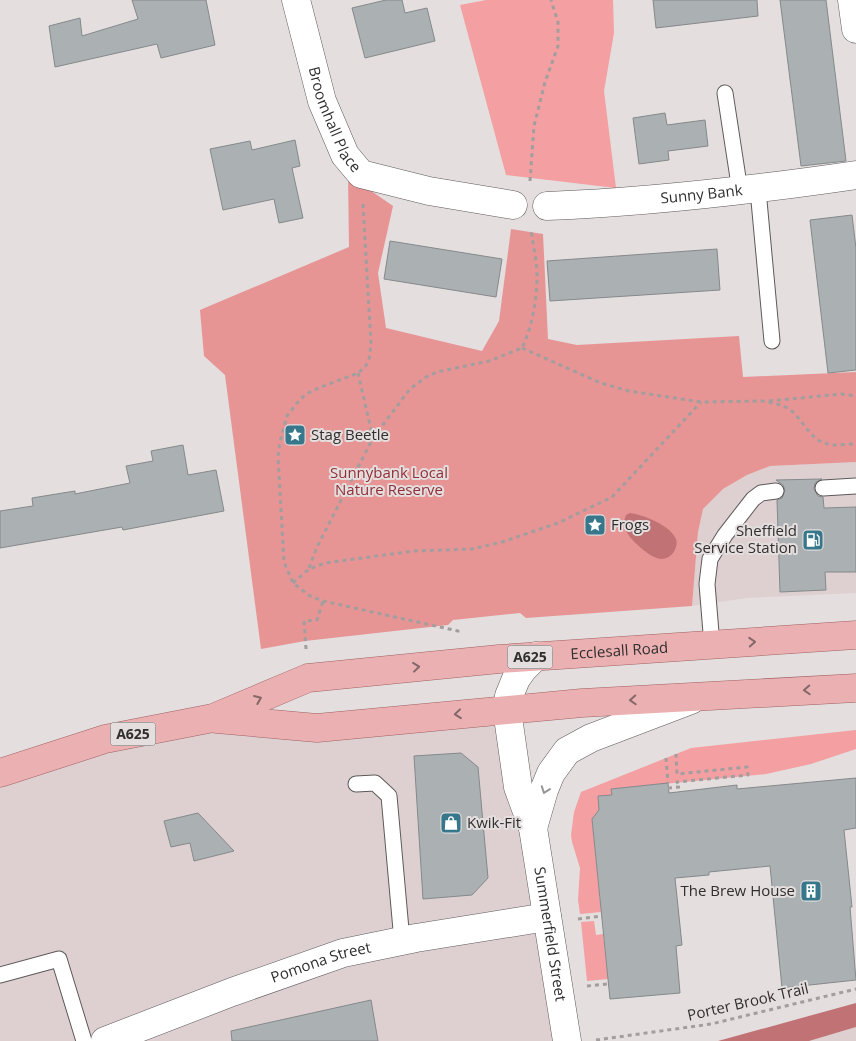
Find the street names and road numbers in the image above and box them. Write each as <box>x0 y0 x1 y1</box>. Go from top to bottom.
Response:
street label: Broomhall Place <box>305 64 366 176</box>
street label: Sunny Bank <box>660 179 744 208</box>
street label: Ecclesall Road <box>570 637 669 663</box>
road number: A625 <box>508 646 552 669</box>
road number: A625 <box>110 722 156 746</box>
street label: Summerfield Street <box>530 865 572 1003</box>
street label: Pomona Street <box>268 937 373 987</box>
street label: Porter Brook Trail <box>685 977 810 1025</box>

